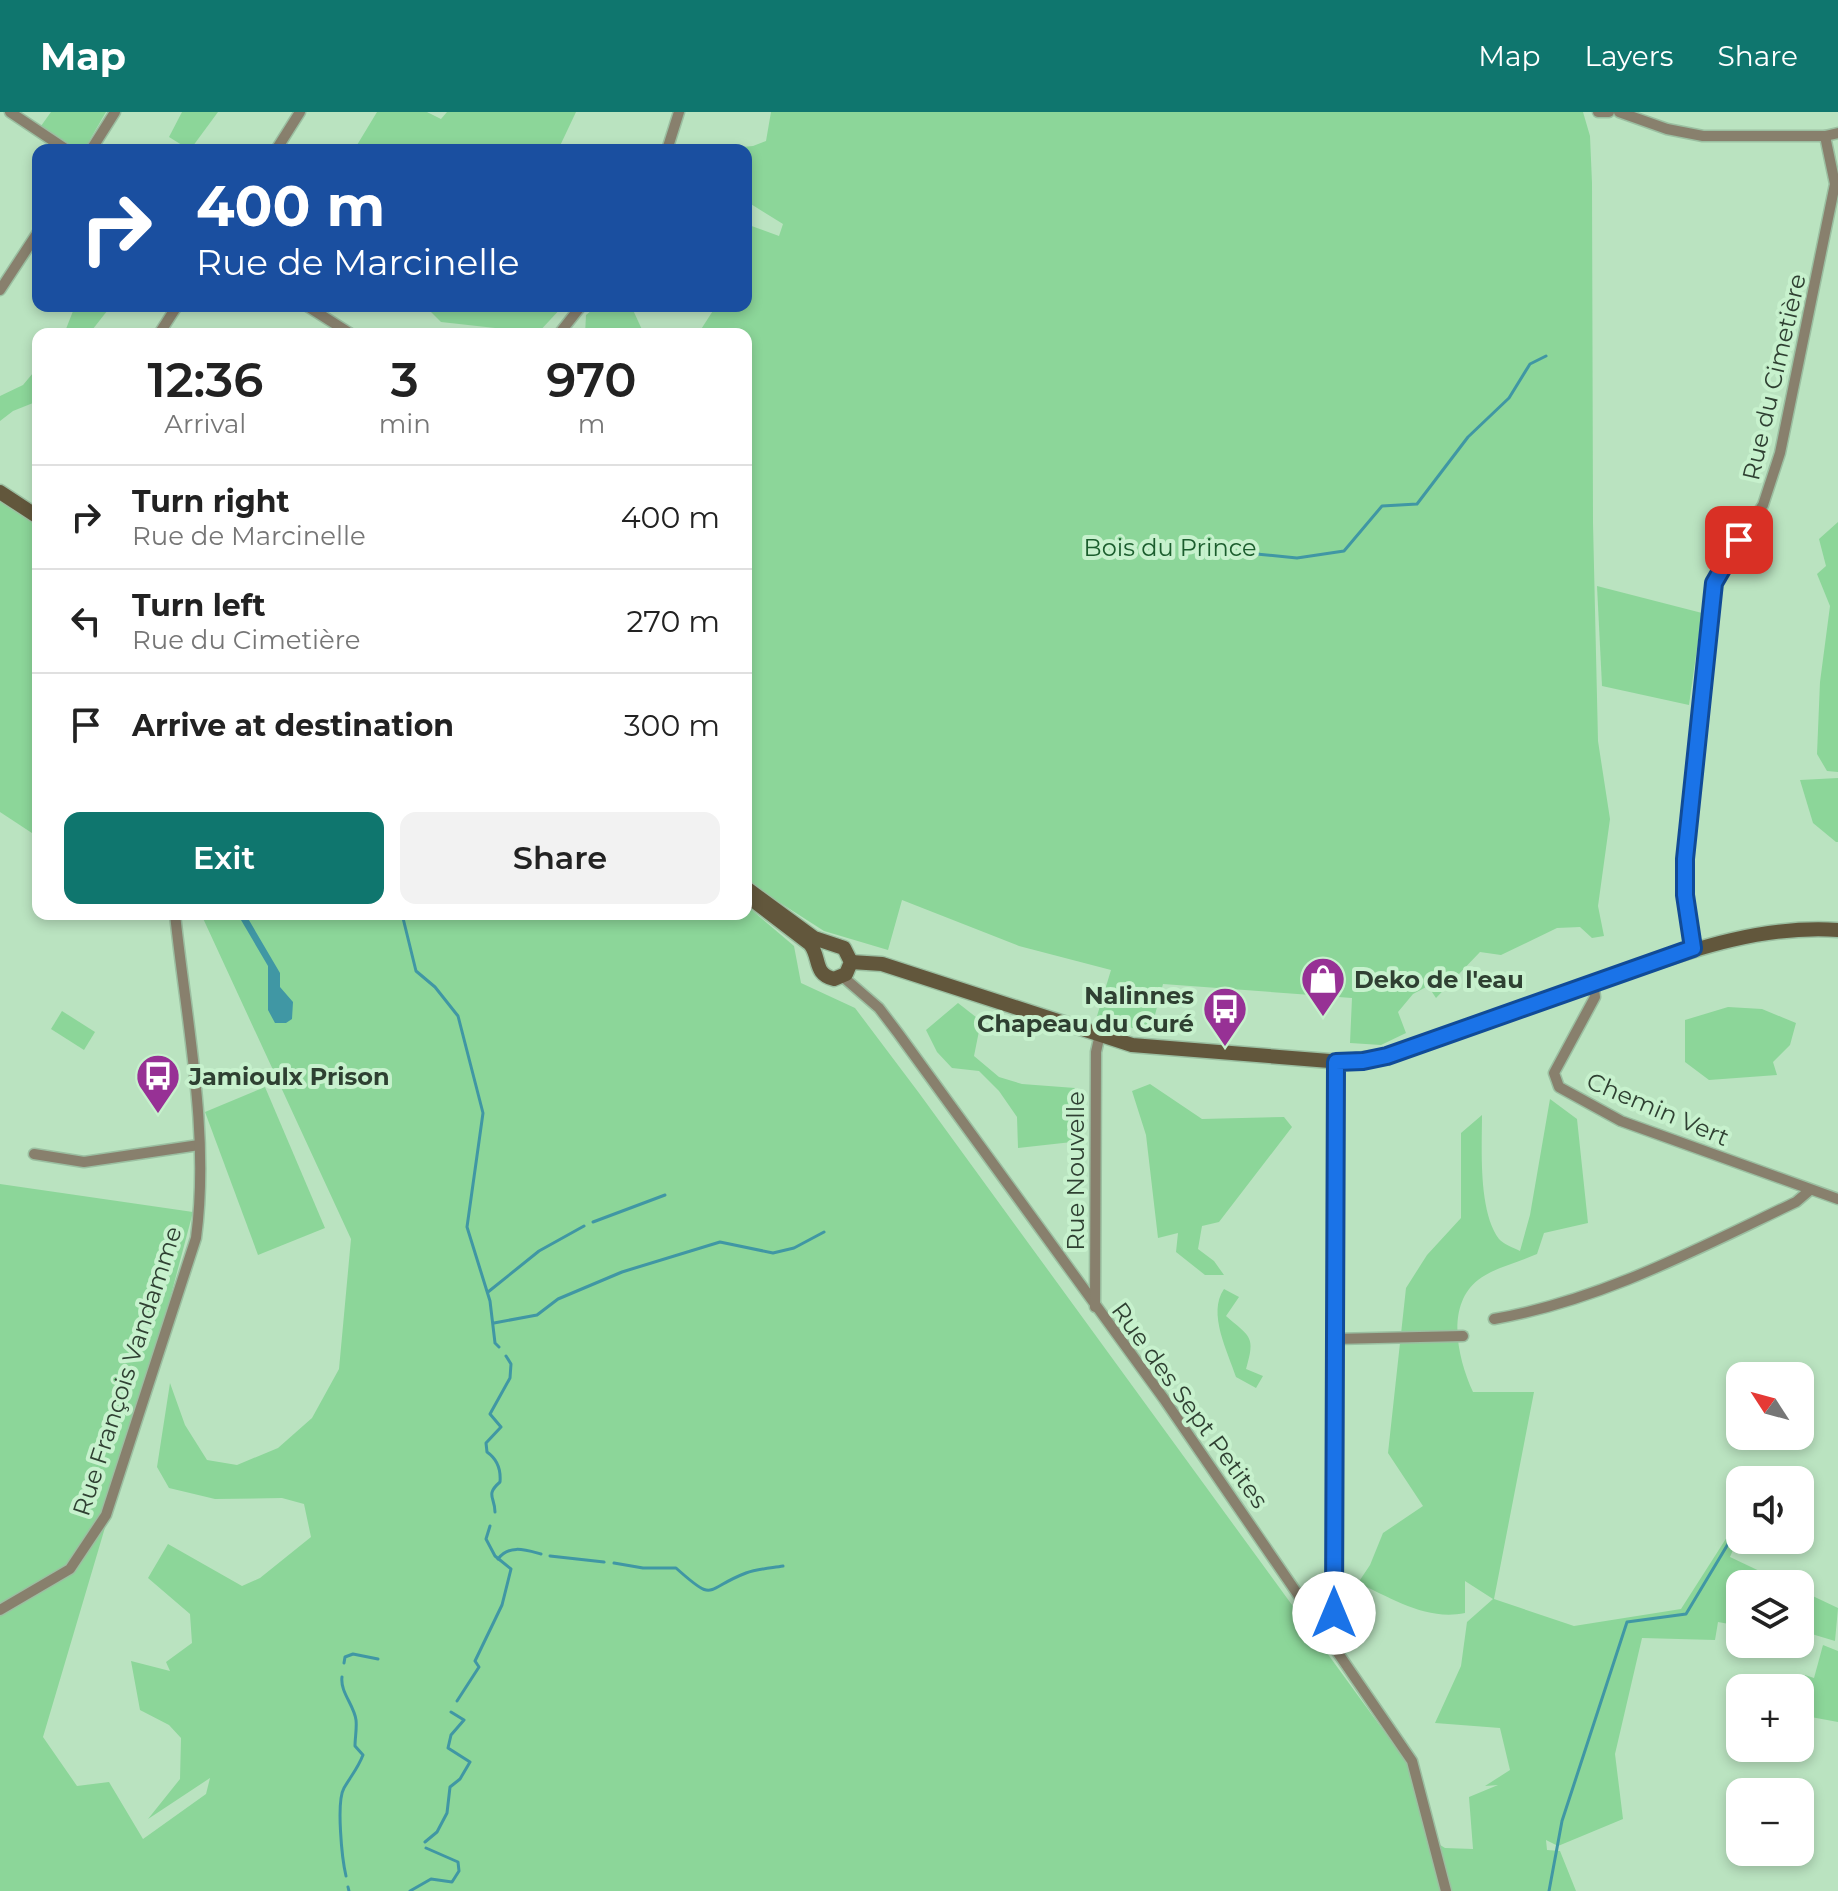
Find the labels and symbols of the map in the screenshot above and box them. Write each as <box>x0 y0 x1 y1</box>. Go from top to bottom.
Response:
street label: Rue du Cimetière <box>1736 271 1812 483</box>
pin <box>1705 506 1773 574</box>
park label: Bois du Prince <box>1084 533 1256 562</box>
shop icon: Deko de l'eau <box>1299 955 1347 1018</box>
place label: Deko de l'eau <box>1354 965 1524 994</box>
place label: Nalinnes Chapeau du Curé <box>977 981 1194 1038</box>
bus stop icon: Nalinnes Chapeau du Curé <box>1201 985 1249 1048</box>
bus stop icon: Jamioulx Prison <box>134 1052 182 1115</box>
place label: Jamioulx Prison <box>188 1062 390 1091</box>
street label: Chemin Vert <box>1582 1066 1734 1152</box>
street label: Rue Nouvelle <box>1061 1091 1090 1251</box>
street label: Rue François Vandamme <box>66 1223 188 1519</box>
street label: Rue des Sept Petites <box>1106 1296 1274 1514</box>
north arrow <box>1726 1362 1814 1450</box>
position arrow <box>1292 1571 1376 1655</box>

